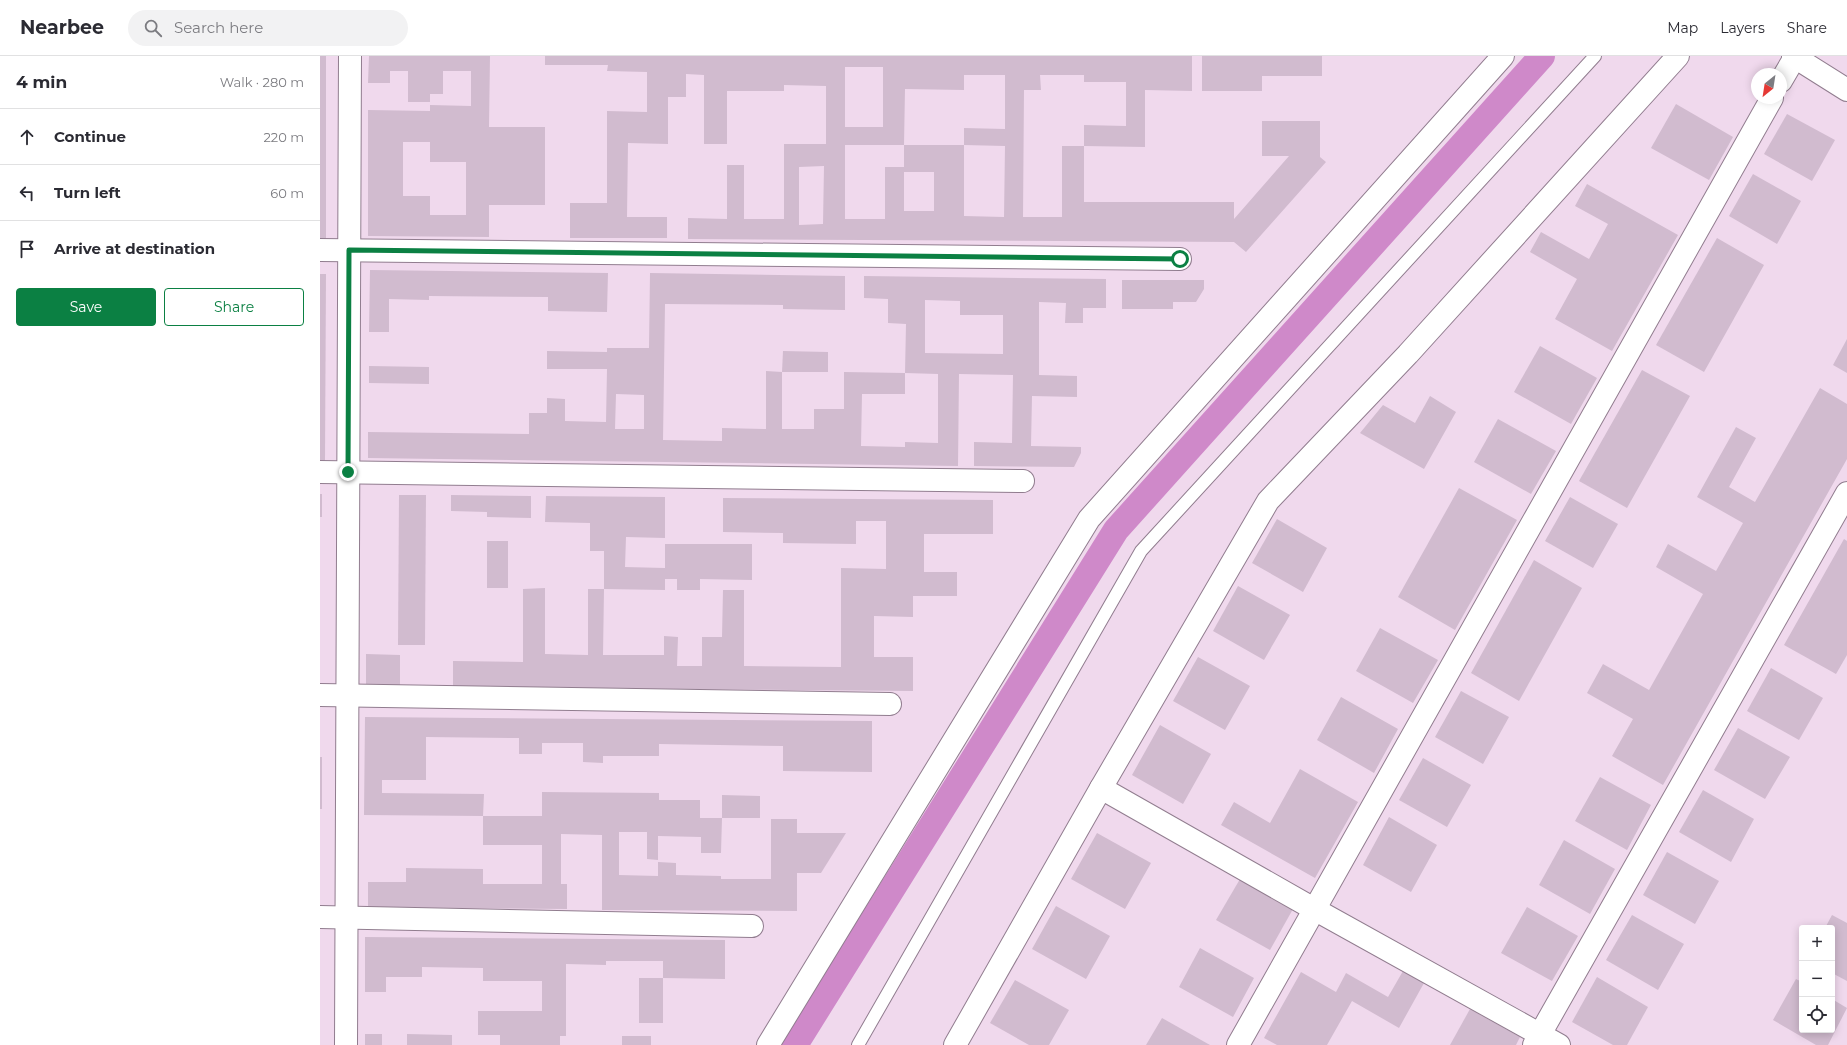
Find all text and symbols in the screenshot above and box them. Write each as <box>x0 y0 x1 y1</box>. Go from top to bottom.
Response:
search box <box>128 10 408 46</box>
text: Nearbee <box>20 16 104 39</box>
icon: search <box>142 17 164 39</box>
text: Search here <box>174 18 263 37</box>
text: Map <box>1667 19 1698 37</box>
text: Layers <box>1720 19 1765 37</box>
text: Share <box>1787 19 1827 37</box>
north arrow <box>1751 68 1787 104</box>
text: 4 min <box>16 72 67 92</box>
text: Walk · 280 m <box>220 74 304 90</box>
icon: ahead <box>16 126 38 148</box>
text: Continue <box>54 127 126 146</box>
text: 220 m <box>263 129 304 145</box>
icon: left <box>16 182 38 204</box>
text: Turn left <box>54 183 121 202</box>
text: 60 m <box>270 185 304 201</box>
icon: arrive <box>16 238 38 260</box>
text: Arrive at destination <box>54 239 215 258</box>
route start <box>1171 250 1189 268</box>
button: Save <box>16 288 156 326</box>
button: Share <box>164 288 304 326</box>
route end <box>339 463 357 481</box>
map controls <box>1799 925 1835 1033</box>
button: + <box>1799 925 1835 961</box>
button: − <box>1799 961 1835 997</box>
button: locate <box>1799 997 1835 1033</box>

